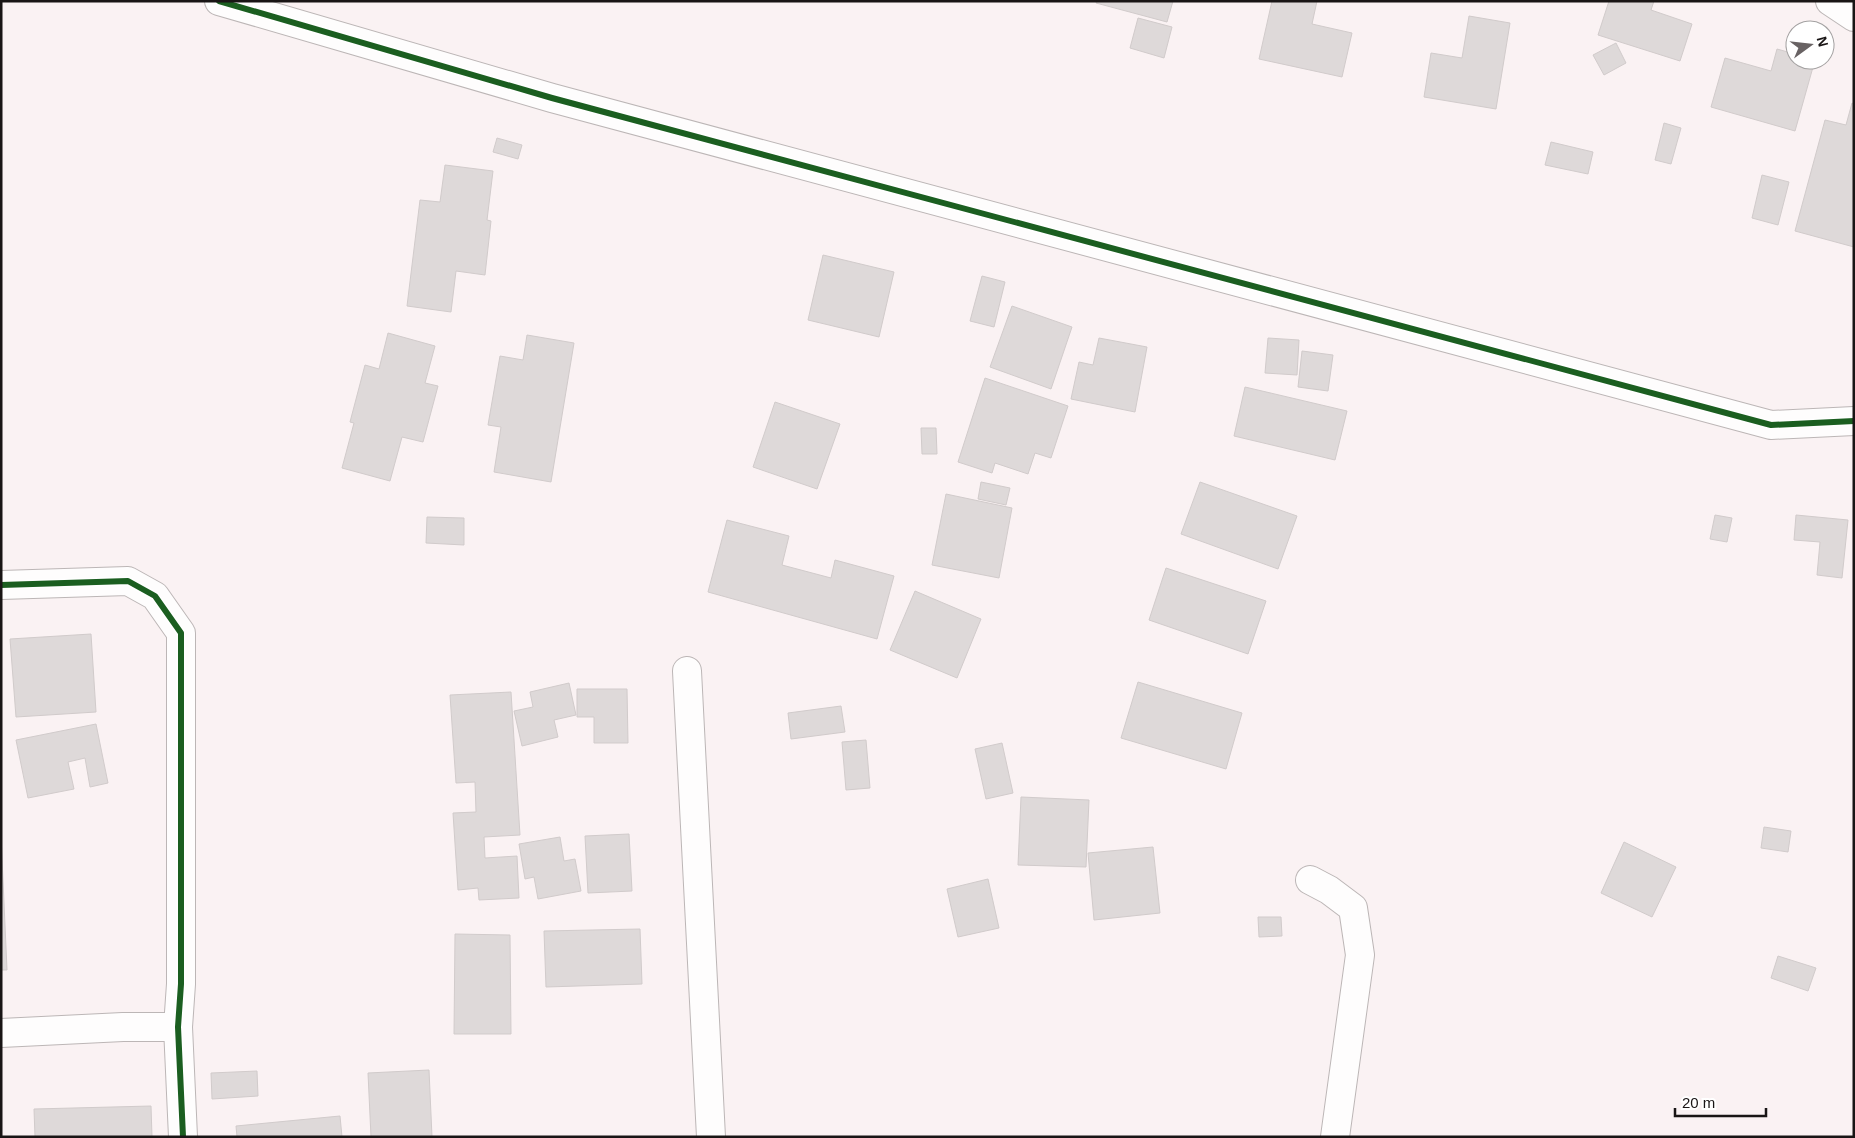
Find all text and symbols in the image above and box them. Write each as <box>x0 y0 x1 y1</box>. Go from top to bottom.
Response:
north arrow <box>1785 20 1835 70</box>
text: N <box>1814 35 1832 49</box>
scale bar <box>1675 1086 1766 1118</box>
text: 20 m <box>1682 1094 1715 1111</box>

